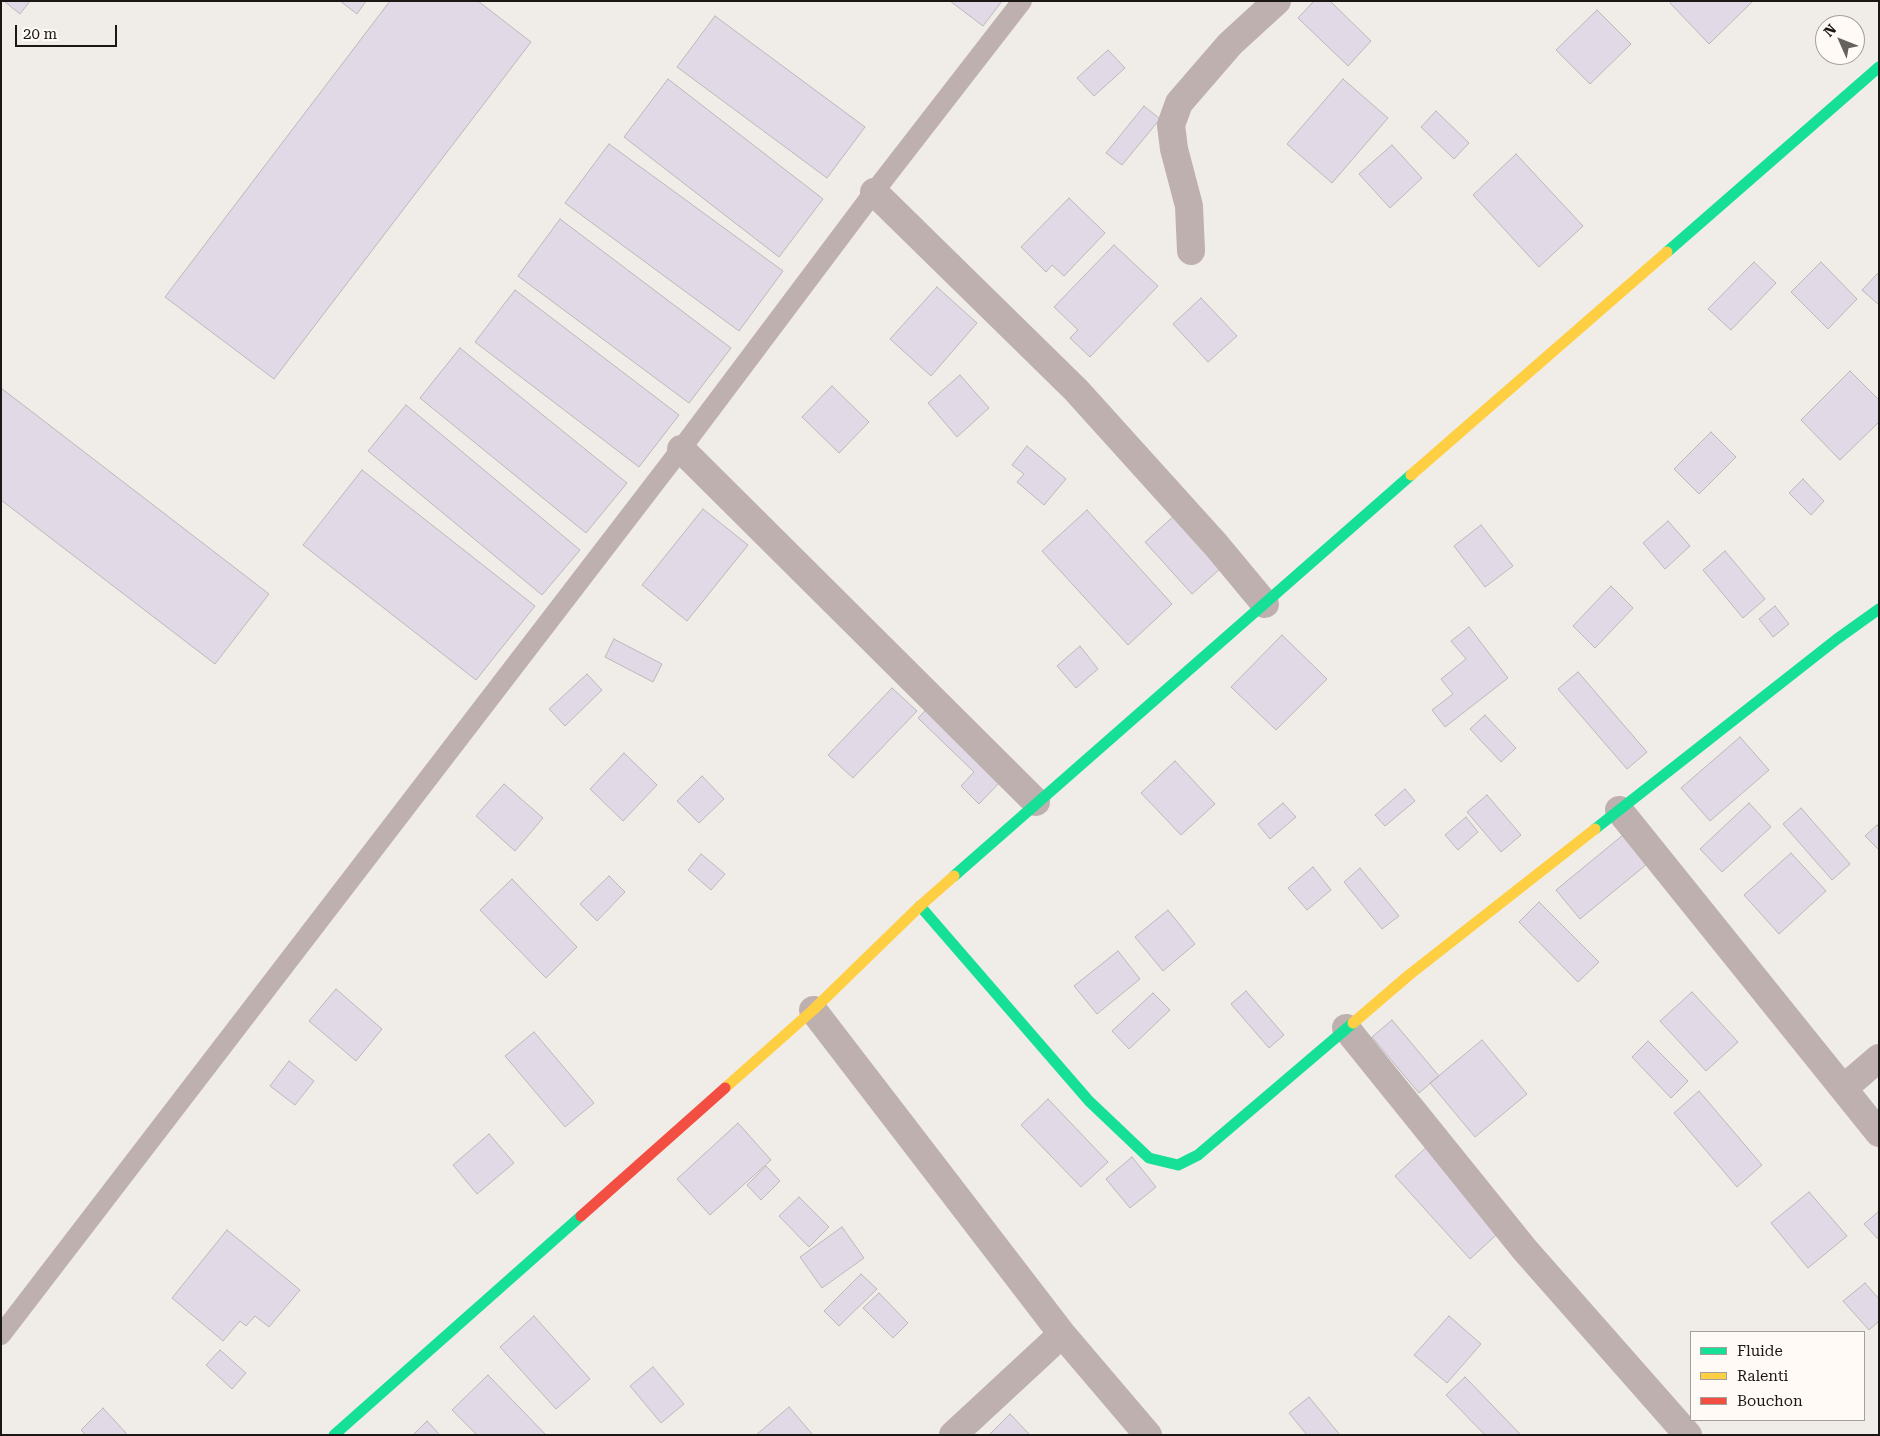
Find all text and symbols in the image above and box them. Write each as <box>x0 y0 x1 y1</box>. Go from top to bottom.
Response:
scale bar <box>18 15 120 47</box>
north arrow <box>1815 15 1865 65</box>
text: N <box>1820 21 1839 40</box>
text: 20 m <box>23 25 57 43</box>
legend <box>1690 1331 1865 1421</box>
text: Fluide <box>1737 1342 1783 1360</box>
text: Ralenti <box>1737 1367 1788 1385</box>
text: Bouchon <box>1737 1392 1803 1410</box>

